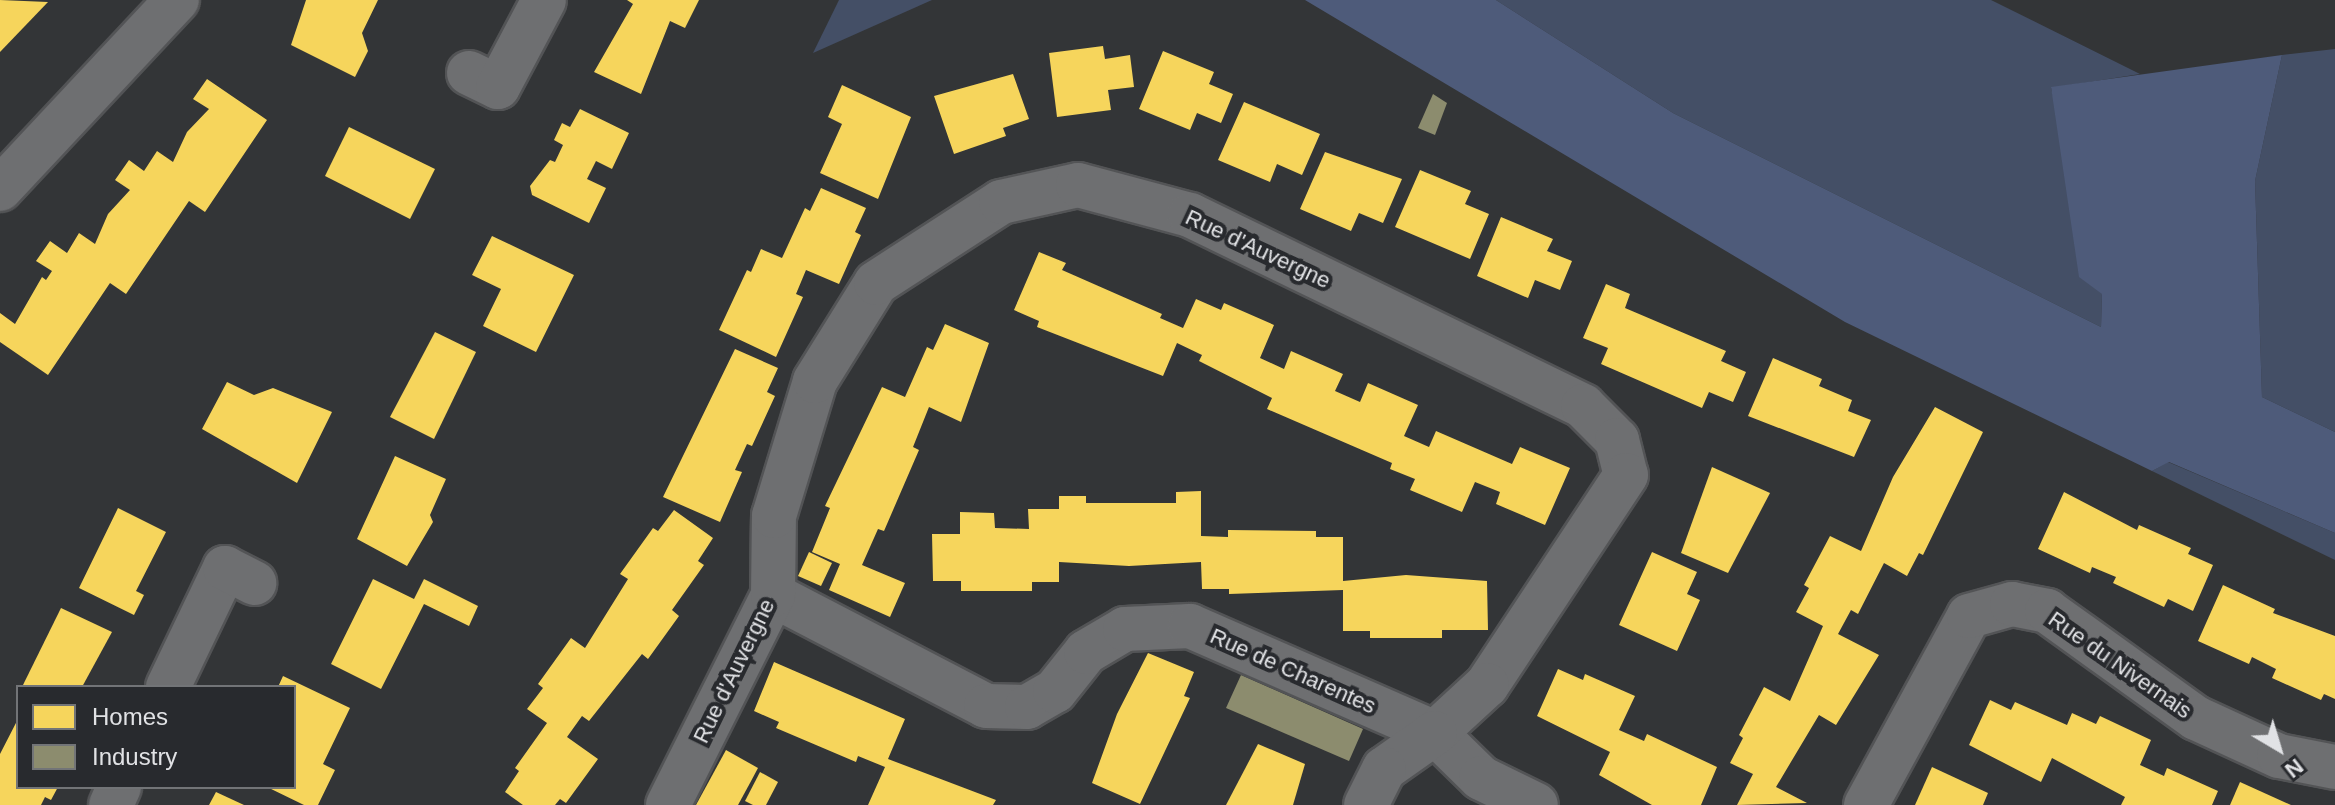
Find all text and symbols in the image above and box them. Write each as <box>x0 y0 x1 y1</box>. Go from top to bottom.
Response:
street label: Rue d'Auvergne <box>1181 204 1335 294</box>
street label: Rue d'Auvergne <box>688 595 780 747</box>
street label: Rue du Nivernais <box>2043 606 2197 724</box>
street label: Rue de Charentes <box>1206 623 1380 719</box>
legend <box>16 685 296 789</box>
text: Homes <box>92 703 168 730</box>
north arrow <box>2239 709 2319 789</box>
text: Industry <box>92 743 177 770</box>
text: N <box>2280 754 2308 783</box>

